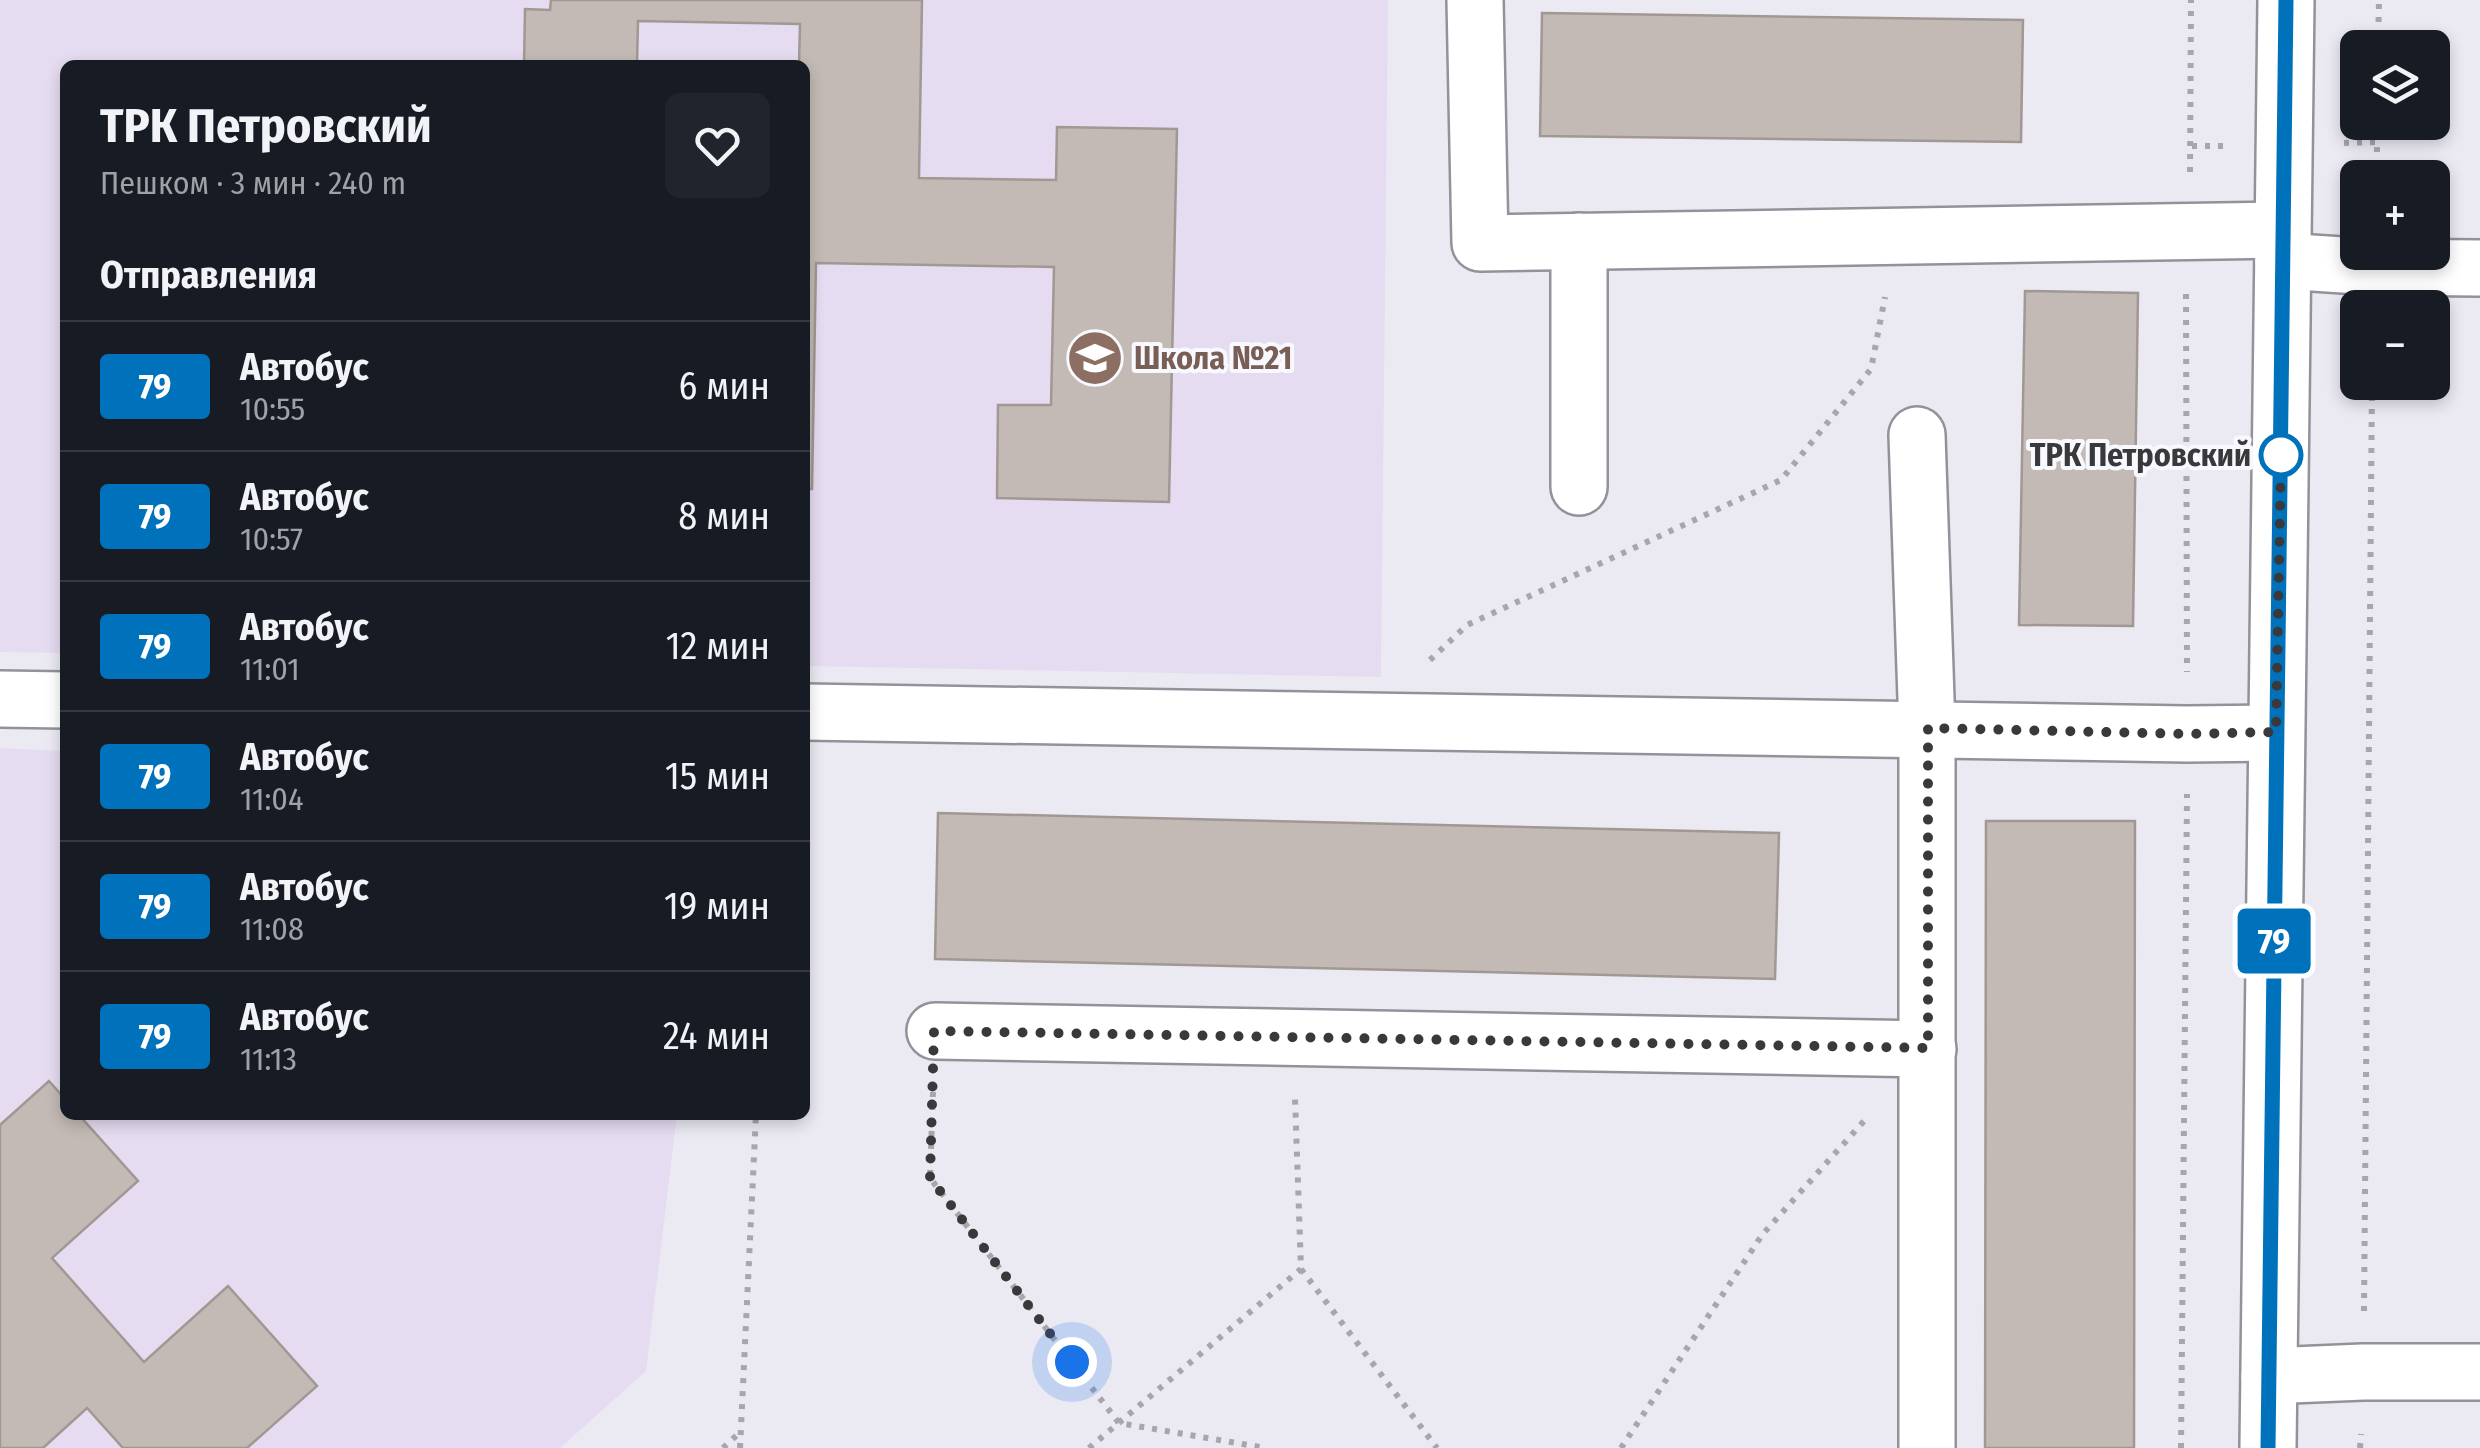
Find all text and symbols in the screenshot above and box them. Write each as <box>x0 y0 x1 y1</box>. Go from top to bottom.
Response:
map controls <box>2340 30 2450 400</box>
button: layers <box>2340 30 2450 140</box>
button: heart <box>665 93 770 198</box>
text: ТРК Петровский <box>100 97 432 155</box>
button: + <box>2340 160 2450 270</box>
text: Пешком · 3 мин · 240 m <box>100 164 406 202</box>
text: Отправления <box>100 252 317 298</box>
button: − <box>2340 290 2450 400</box>
school or university icon: Школа №21 <box>1065 328 1125 388</box>
place label: Школа №21 <box>1134 339 1292 377</box>
text: Автобус <box>240 344 369 390</box>
text: 6 мин <box>678 363 770 409</box>
text: 79 <box>139 365 171 407</box>
text: 10:55 <box>240 390 305 428</box>
marker: ТРК Петровский <box>2260 434 2302 476</box>
place label: ТРК Петровский <box>2030 436 2251 474</box>
text: Автобус <box>240 474 369 520</box>
text: 8 мин <box>678 493 770 539</box>
text: 79 <box>139 495 171 537</box>
text: 10:57 <box>240 520 303 558</box>
text: Автобус <box>240 604 369 650</box>
text: 12 мин <box>666 623 770 669</box>
text: 79 <box>139 625 171 667</box>
text: 11:01 <box>240 650 300 688</box>
text: Автобус <box>240 734 369 780</box>
text: 15 мин <box>665 753 770 799</box>
text: 79 <box>139 755 171 797</box>
text: 11:04 <box>240 780 303 818</box>
text: Автобус <box>240 864 369 910</box>
text: 19 мин <box>664 883 770 929</box>
text: 79 <box>139 885 171 927</box>
line badge: 79 <box>2229 908 2319 974</box>
text: 11:08 <box>240 910 304 948</box>
text: 79 <box>2258 920 2290 962</box>
text: Автобус <box>240 994 369 1040</box>
text: 24 мин <box>663 1013 770 1059</box>
text: 79 <box>139 1015 171 1057</box>
text: 11:13 <box>240 1040 297 1078</box>
your location <box>1047 1337 1097 1387</box>

